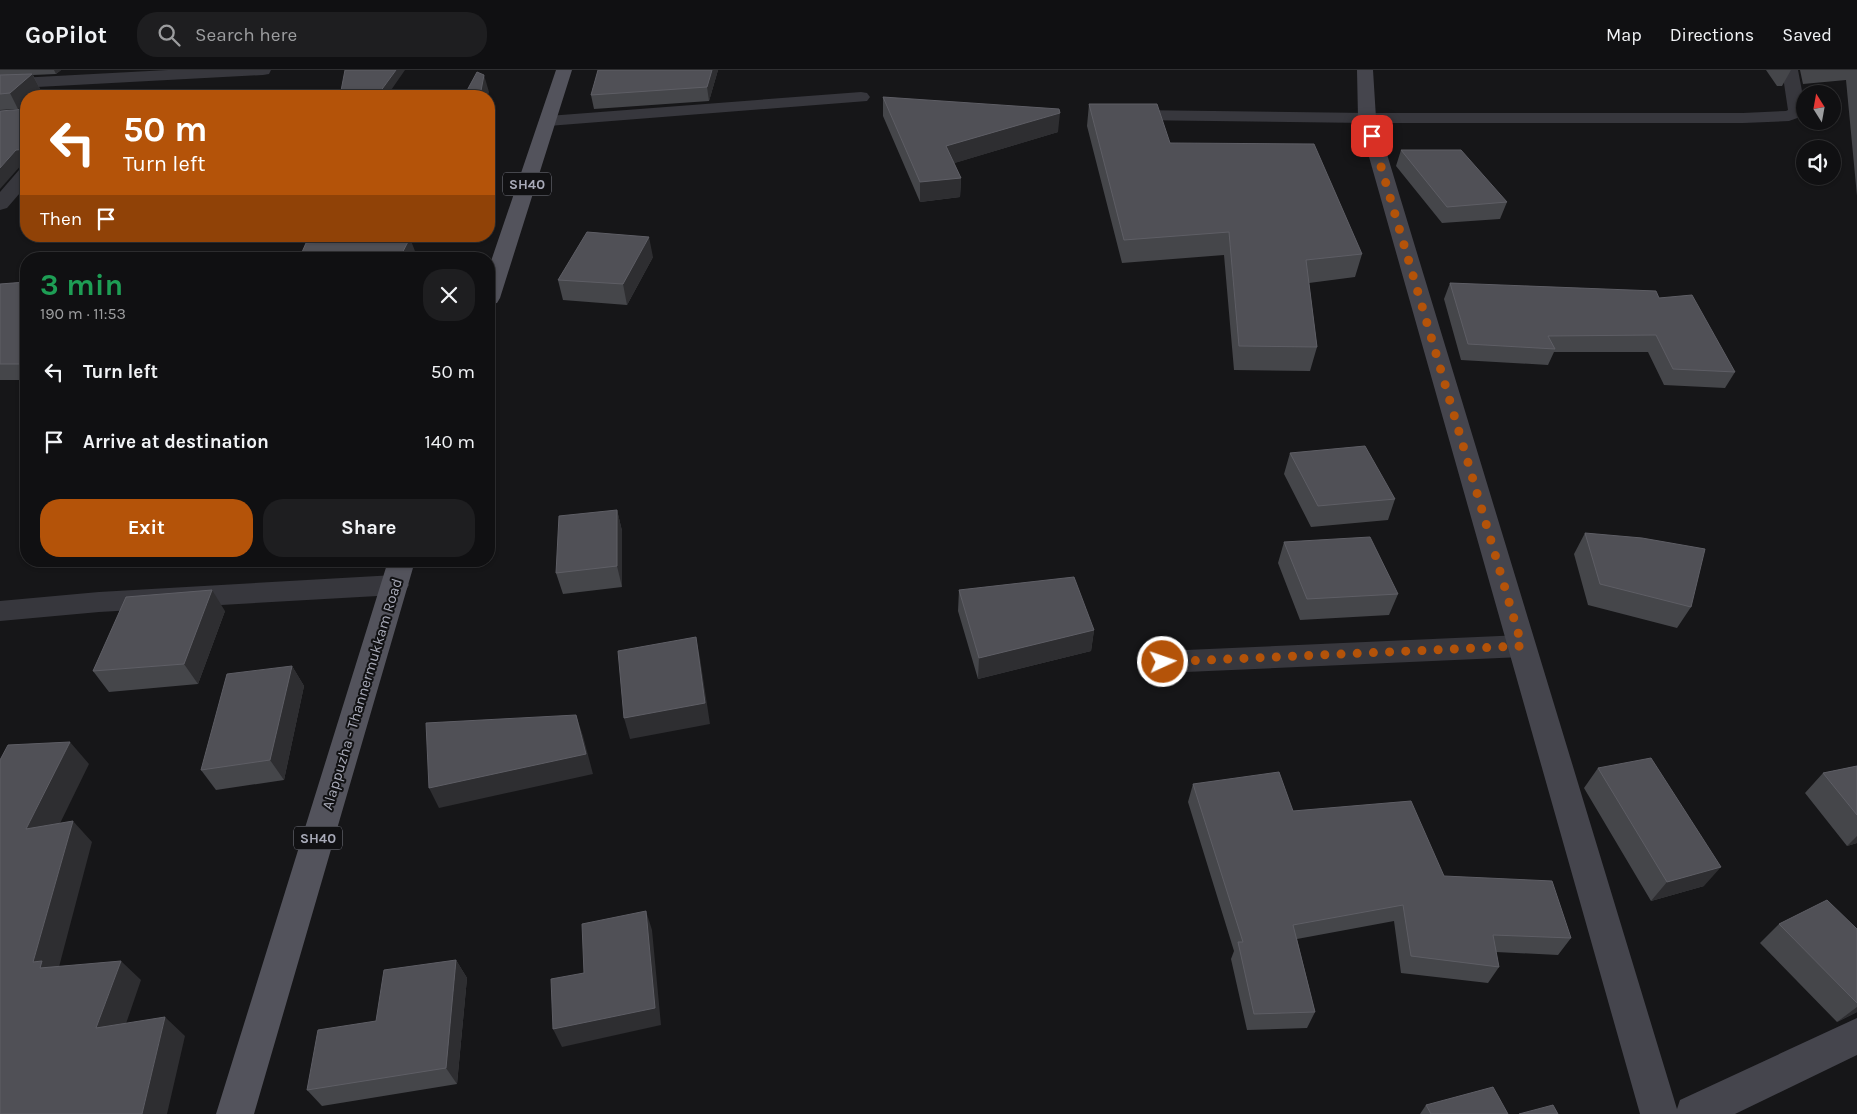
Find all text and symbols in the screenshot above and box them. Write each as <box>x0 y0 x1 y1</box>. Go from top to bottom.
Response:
search box <box>137 12 487 57</box>
text: GoPilot <box>25 21 107 49</box>
icon: search <box>155 21 183 49</box>
text: Search here <box>195 24 297 46</box>
text: Map <box>1606 24 1642 46</box>
text: Directions <box>1670 24 1754 46</box>
text: Saved <box>1782 24 1832 46</box>
north arrow <box>1796 85 1841 130</box>
map controls <box>1796 85 1841 185</box>
text: 50 m <box>123 109 208 150</box>
icon: left <box>40 110 105 175</box>
pin <box>1351 115 1393 157</box>
icon: arrive <box>1358 122 1386 150</box>
button: sound <box>1796 140 1841 185</box>
text: Turn left <box>123 151 206 177</box>
road number: SH40 <box>503 172 551 196</box>
icon: arrive <box>92 205 120 233</box>
text: Then <box>40 208 82 230</box>
text: 3 min <box>40 267 123 303</box>
button: close <box>423 269 475 321</box>
text: 190 m · 11:53 <box>40 304 126 323</box>
icon: left <box>40 358 68 386</box>
text: Turn left <box>83 361 158 383</box>
text: 50 m <box>431 361 475 383</box>
icon: arrive <box>40 428 68 456</box>
text: Arrive at destination <box>83 431 269 453</box>
text: 140 m <box>425 431 475 453</box>
button: Exit <box>40 499 253 557</box>
button: Share <box>263 499 475 557</box>
street label: Alappuzha - Thannermukkam Road <box>318 576 406 812</box>
position arrow <box>1136 635 1188 687</box>
road number: SH40 <box>294 826 342 850</box>

